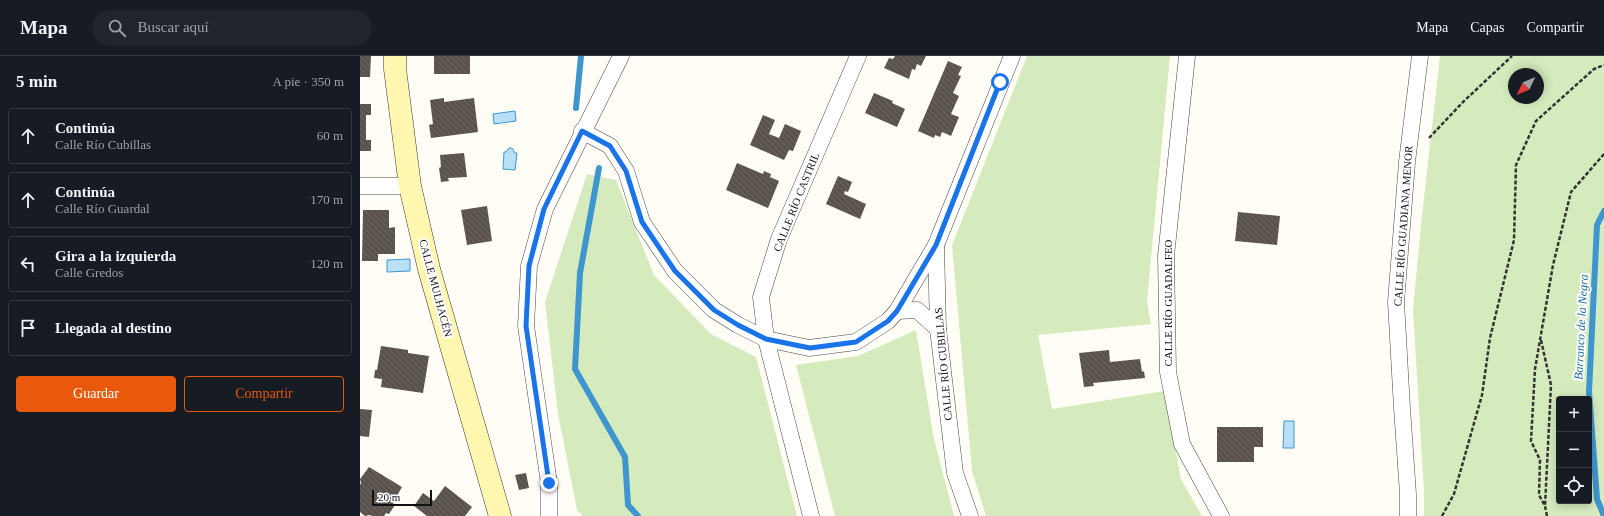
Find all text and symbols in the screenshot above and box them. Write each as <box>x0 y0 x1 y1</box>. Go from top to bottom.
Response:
search box <box>92 10 372 46</box>
text: Mapa <box>20 17 68 38</box>
icon: search <box>106 17 128 39</box>
text: Buscar aquí <box>138 19 209 35</box>
text: Mapa <box>1416 20 1448 35</box>
text: Capas <box>1470 20 1504 35</box>
text: Compartir <box>1526 20 1584 35</box>
north arrow <box>1508 68 1544 104</box>
text: 5 min <box>16 72 57 91</box>
route start <box>991 73 1009 91</box>
text: A pie · 350 m <box>273 74 344 89</box>
text: Continúa <box>55 120 115 136</box>
icon: ahead <box>17 125 39 147</box>
text: 60 m <box>317 128 343 143</box>
text: Calle Río Cubillas <box>55 137 151 152</box>
street label: CALLE RÍO GUADIANA MENOR <box>1391 145 1415 307</box>
street label: CALLE RÍO CASTRIL <box>771 150 821 253</box>
text: Continúa <box>55 184 115 200</box>
icon: ahead <box>17 189 39 211</box>
text: 170 m <box>310 192 343 207</box>
text: Calle Río Guardal <box>55 201 150 216</box>
street label: CALLE MULHACÉN <box>417 238 455 338</box>
street label: CALLE RÍO GUADALFEO <box>1162 239 1174 367</box>
text: Gira a la izquierda <box>55 248 176 264</box>
icon: left <box>17 253 39 275</box>
text: 120 m <box>310 256 343 271</box>
text: Calle Gredos <box>55 265 123 280</box>
water label: Barranco de la Negra <box>1571 274 1591 380</box>
street label: CALLE RÍO CUBILLAS <box>932 307 954 421</box>
icon: arrive <box>17 317 39 339</box>
text: Llegada al destino <box>55 320 172 336</box>
button: Guardar <box>16 376 176 412</box>
button: Compartir <box>184 376 344 412</box>
map controls <box>1556 396 1592 504</box>
button: + <box>1556 396 1592 432</box>
button: − <box>1556 432 1592 468</box>
button: locate <box>1556 468 1592 504</box>
route end <box>540 474 558 492</box>
scale bar <box>372 488 432 507</box>
text: 20 m <box>378 491 400 503</box>

